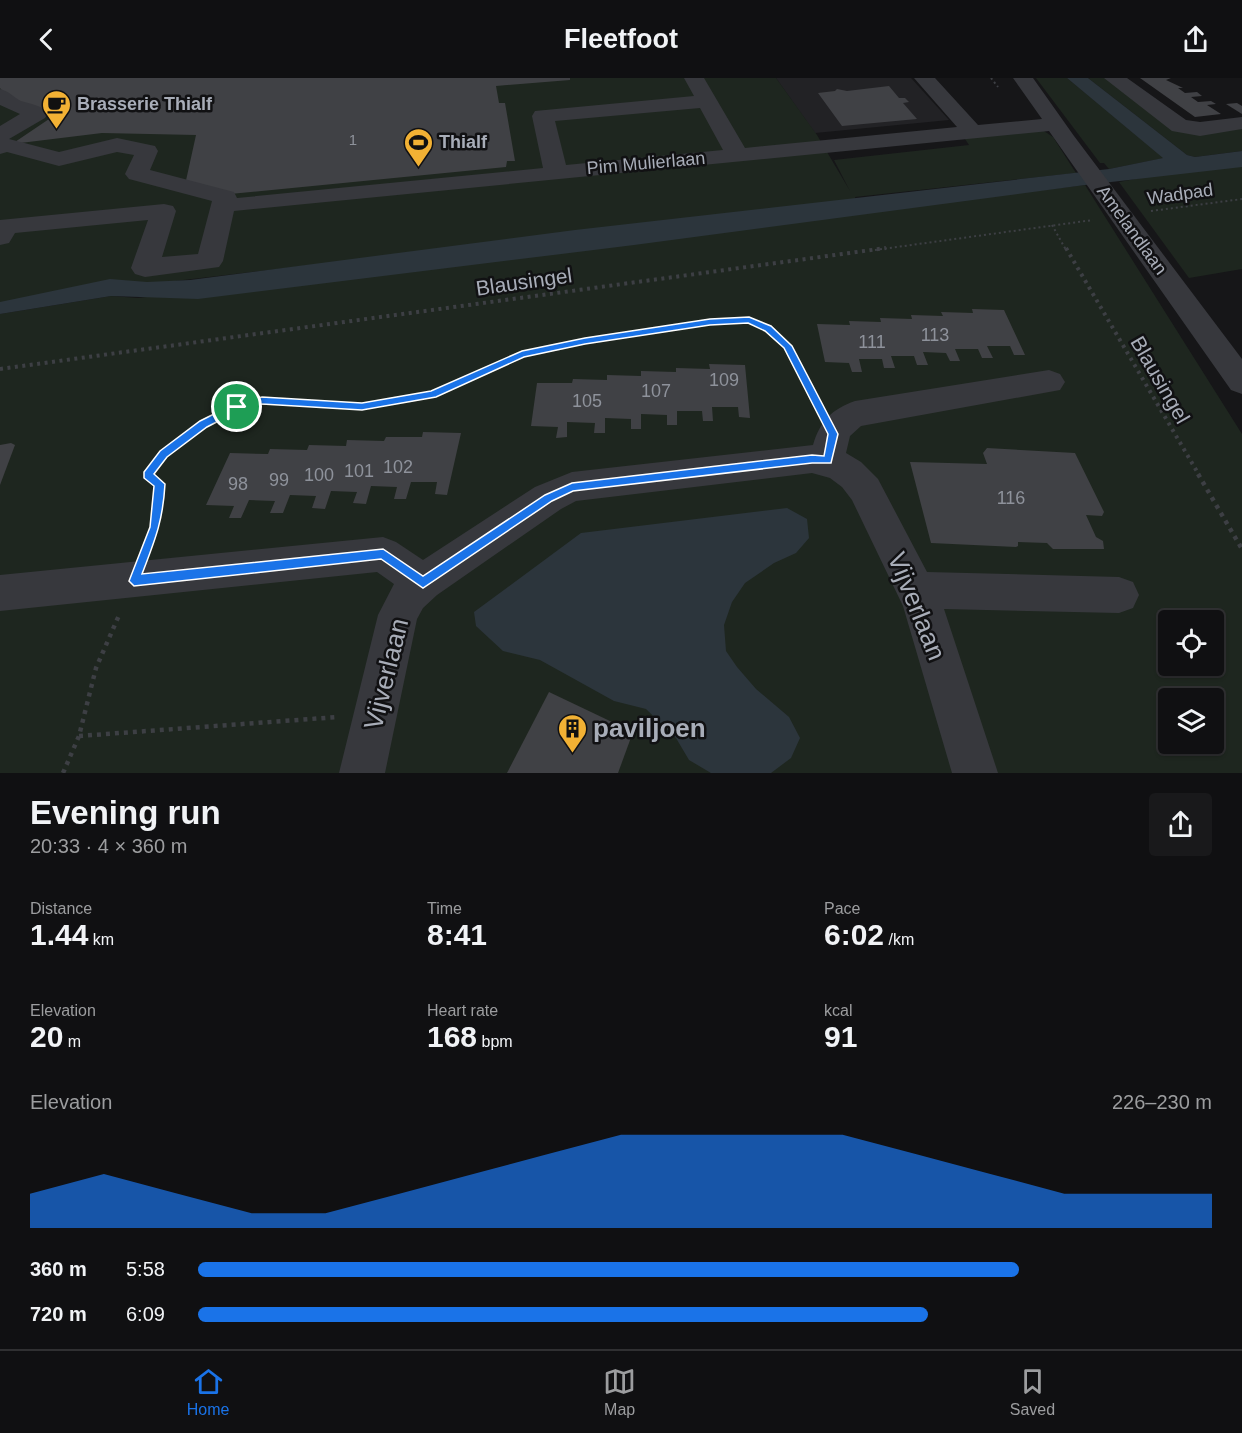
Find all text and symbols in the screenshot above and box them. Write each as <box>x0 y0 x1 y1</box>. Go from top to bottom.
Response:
icon: back <box>30 23 63 56</box>
icon: share <box>1179 23 1212 56</box>
text: Fleetfoot <box>564 24 678 54</box>
cafe icon: Brasserie Thialf <box>40 88 72 130</box>
place label: Brasserie Thialf <box>77 94 213 114</box>
sports icon: Thialf <box>402 126 434 168</box>
house number: 1 <box>349 131 357 148</box>
place label: Thialf <box>439 132 488 152</box>
street label: Pim Mulierlaan <box>586 148 706 178</box>
street label: Wadpad <box>1146 179 1214 209</box>
street label: Amelandlaan <box>1093 182 1171 278</box>
street label: Blausingel <box>474 263 574 300</box>
house number: 113 <box>921 325 949 345</box>
house number: 111 <box>858 332 886 352</box>
street label: Blausingel <box>1126 332 1195 427</box>
house number: 109 <box>709 370 739 390</box>
pin <box>211 381 262 432</box>
house number: 107 <box>641 381 671 401</box>
icon: arrive <box>220 390 253 423</box>
house number: 105 <box>572 391 602 411</box>
house number: 102 <box>383 457 413 477</box>
house number: 101 <box>344 461 374 481</box>
house number: 100 <box>304 465 334 485</box>
house number: 99 <box>269 470 289 490</box>
house number: 98 <box>228 474 248 494</box>
house number: 116 <box>997 488 1025 508</box>
street label: Vijverlaan <box>882 548 952 664</box>
map controls <box>1158 610 1224 754</box>
button: locate <box>1158 610 1224 676</box>
street label: Vijverlaan <box>358 615 414 733</box>
button: layers <box>1158 688 1224 754</box>
building icon: paviljoen <box>556 712 588 754</box>
place label: paviljoen <box>593 713 706 743</box>
button: share <box>1149 793 1212 856</box>
text: Evening run <box>30 794 221 831</box>
text: 20:33 · 4 × 360 m <box>30 835 187 857</box>
text: Distance <box>30 900 92 917</box>
text: Time <box>427 900 462 917</box>
text: Pace <box>824 900 860 917</box>
text: 1.44 <box>30 918 88 951</box>
text: 8:41 <box>427 918 487 951</box>
text: 6:02 <box>824 918 884 951</box>
text: km <box>88 931 114 948</box>
text: /km <box>884 931 914 948</box>
text: Elevation <box>30 1002 96 1019</box>
text: Heart rate <box>427 1002 498 1019</box>
text: kcal <box>824 1002 852 1019</box>
text: 20 <box>30 1020 63 1053</box>
text: 168 <box>427 1020 477 1053</box>
text: 91 <box>824 1020 857 1053</box>
text: m <box>63 1033 81 1050</box>
text: bpm <box>477 1033 513 1050</box>
text: Elevation <box>30 1091 112 1113</box>
text: 226–230 m <box>1112 1091 1212 1113</box>
text: 360 m <box>30 1258 87 1280</box>
text: 5:58 <box>126 1258 165 1280</box>
text: 720 m <box>30 1303 87 1325</box>
text: 6:09 <box>126 1303 165 1325</box>
tab: Home <box>187 1365 230 1419</box>
tab: Map <box>603 1365 636 1419</box>
tab: Saved <box>1010 1365 1055 1419</box>

